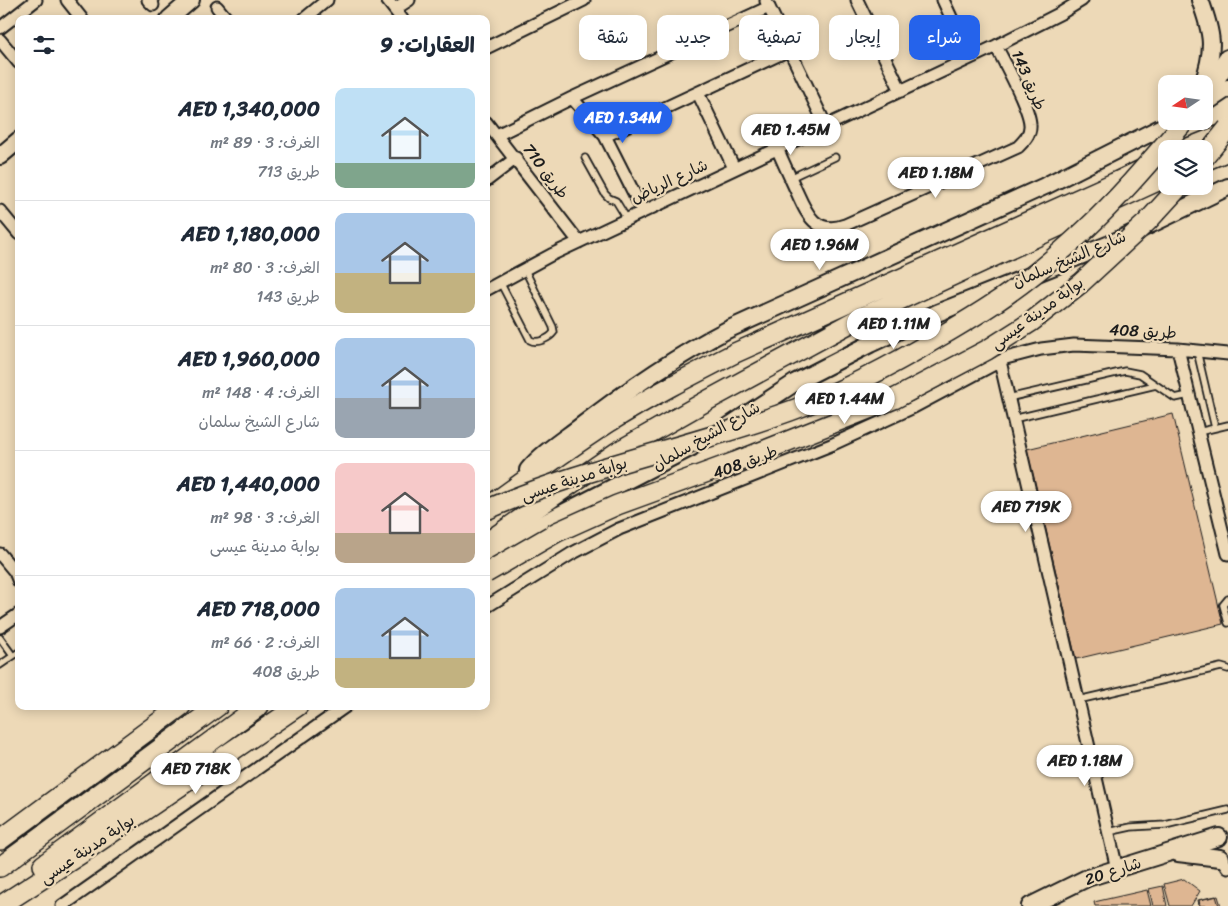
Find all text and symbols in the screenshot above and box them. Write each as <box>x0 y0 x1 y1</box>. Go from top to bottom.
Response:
chip: شقة <box>579 15 647 60</box>
chip: جديد <box>657 15 729 60</box>
chip: تصفية <box>739 15 819 60</box>
chip: إيجار <box>829 15 899 60</box>
chip: شراء <box>909 15 980 60</box>
text: العقارات: 9 <box>380 26 475 64</box>
icon: filters <box>30 31 58 59</box>
street label: طريق 143 <box>1003 45 1055 115</box>
north arrow <box>1158 75 1212 130</box>
map controls <box>1158 75 1213 195</box>
text: AED 1,340,000 <box>179 90 320 128</box>
pin: AED 1.34M <box>566 102 680 144</box>
text: AED 1.34M <box>584 103 662 132</box>
icon: home <box>375 108 435 168</box>
pin: AED 1.45M <box>734 114 848 156</box>
text: AED 1.45M <box>752 115 830 144</box>
text: الغرف: 3 · 89 m² <box>210 128 320 157</box>
street label: طريق 710 <box>515 137 577 205</box>
button: layers <box>1158 140 1213 195</box>
street label: شارع الرياض <box>625 150 713 212</box>
pin: AED 1.18M <box>879 156 993 199</box>
text: طريق 713 <box>257 157 320 186</box>
text: AED 1.18M <box>899 158 974 187</box>
text: AED 1,180,000 <box>181 215 320 253</box>
street label: شارع الشيخ سلمان <box>1007 222 1131 296</box>
pin: AED 1.96M <box>763 228 877 271</box>
text: AED 1.96M <box>781 230 859 259</box>
icon: home <box>375 233 435 293</box>
text: الغرف: 3 · 80 m² <box>210 253 320 282</box>
street label: بوابة مدينة عيسى <box>984 269 1090 357</box>
text: طريق 143 <box>257 282 320 311</box>
pin: AED 1.11M <box>837 308 951 350</box>
text: AED 1.11M <box>858 309 930 338</box>
street label: طريق 408 <box>1109 315 1177 347</box>
text: AED 1,960,000 <box>178 340 320 378</box>
icon: home <box>375 358 435 418</box>
text: الغرف: 4 · 148 m² <box>202 378 320 407</box>
pin: AED 1.44M <box>788 382 902 425</box>
text: AED 1.44M <box>806 384 884 413</box>
street label: شارع الشيخ سلمان <box>646 393 766 479</box>
text: شارع الشيخ سلمان <box>199 407 320 436</box>
street label: طريق 408 <box>708 437 782 487</box>
street label: بوابة مدينة عيسى <box>517 448 631 510</box>
text: AED 1,440,000 <box>177 465 320 503</box>
icon: home <box>375 483 435 543</box>
pin: AED 719K <box>974 490 1078 533</box>
text: AED 719K <box>992 492 1060 521</box>
text: الغرف: 3 · 98 m² <box>210 503 320 532</box>
text: بوابة مدينة عيسى <box>210 532 320 561</box>
text: AED 718,000 <box>197 590 320 628</box>
icon: home <box>375 608 435 668</box>
text: الغرف: 2 · 66 m² <box>211 628 320 657</box>
text: طريق 408 <box>252 657 320 686</box>
pin: AED 1.18M <box>1028 744 1142 787</box>
text: AED 1.18M <box>1048 746 1123 775</box>
pin: AED 718K <box>144 752 248 795</box>
text: AED 718K <box>162 754 230 783</box>
street label: بوابة مدينة عيسى <box>33 806 141 892</box>
street label: شارع 20 <box>1081 848 1145 894</box>

